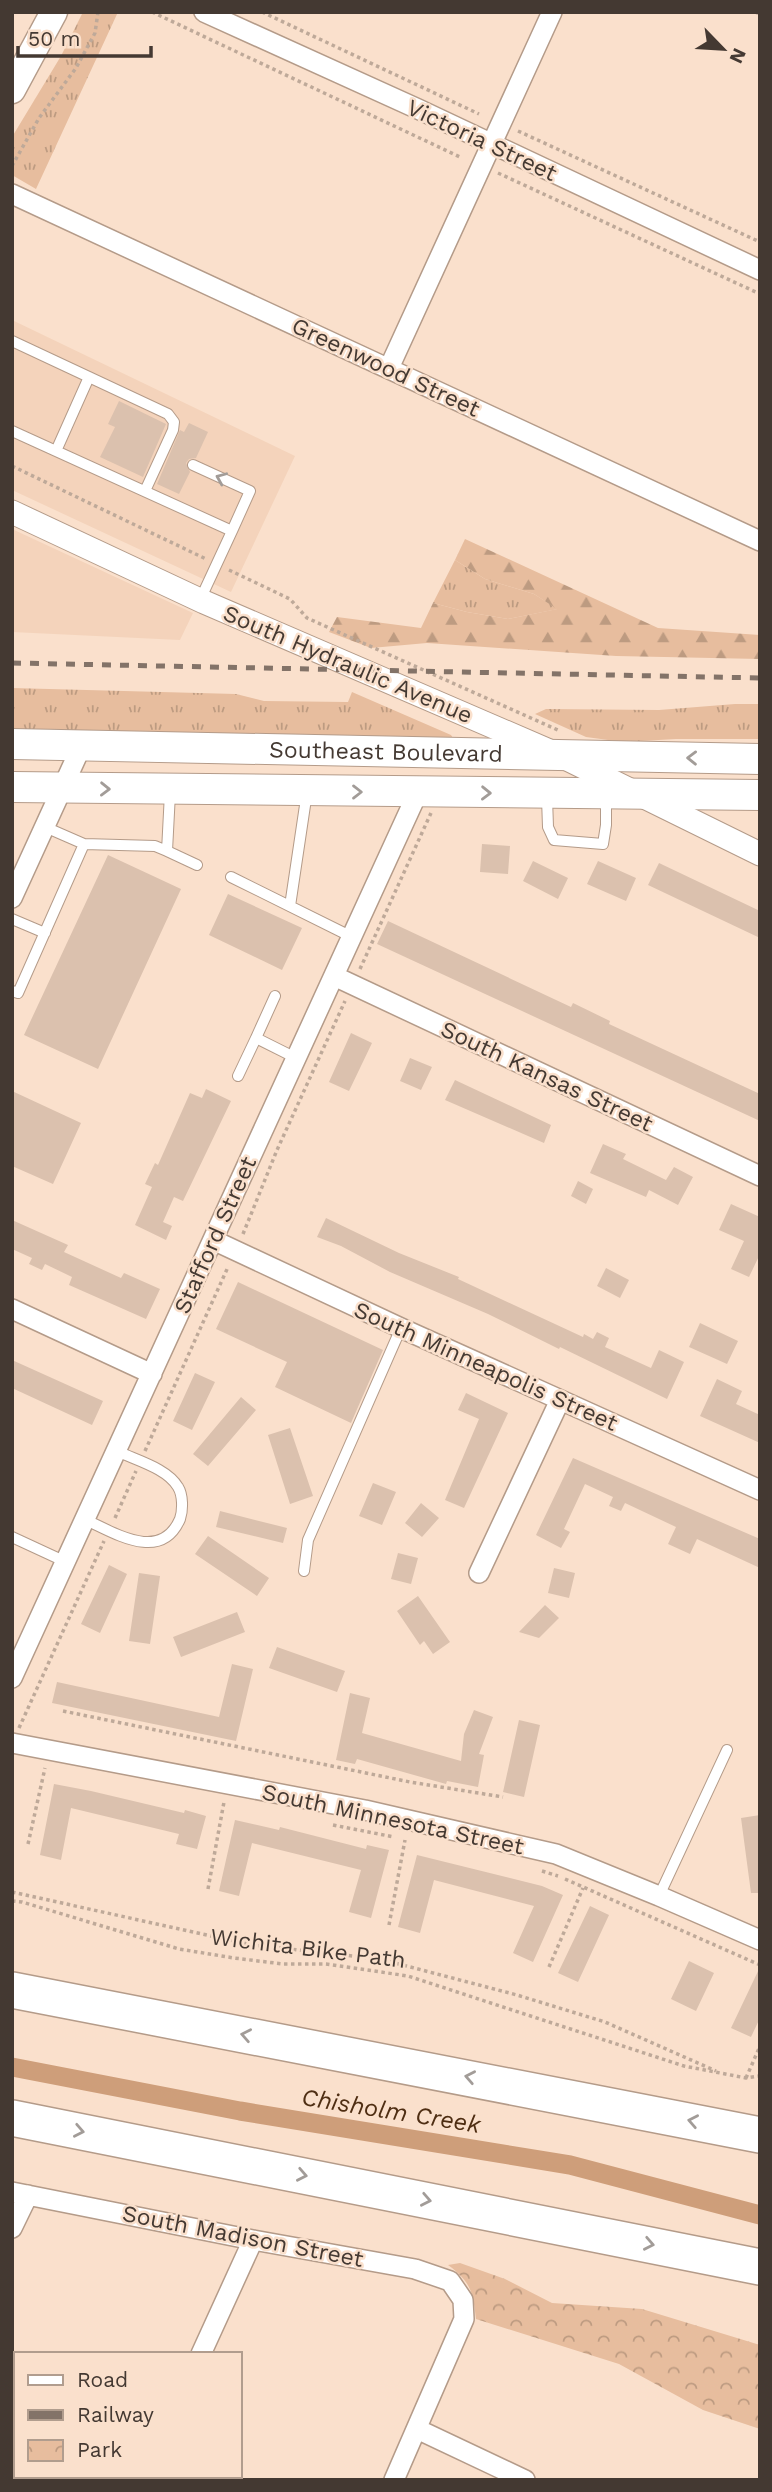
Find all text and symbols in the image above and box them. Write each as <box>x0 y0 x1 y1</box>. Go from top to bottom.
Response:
scale bar <box>18 14 150 58</box>
north arrow <box>688 14 758 84</box>
text: 50 m <box>28 26 80 51</box>
text: N <box>725 45 751 67</box>
street label: Victoria Street <box>402 94 561 187</box>
street label: Greenwood Street <box>288 312 484 423</box>
one-way arrow <box>216 472 228 486</box>
street label: South Hydraulic Avenue <box>219 600 477 729</box>
street label: Southeast Boulevard <box>269 736 503 768</box>
one-way arrow <box>686 750 696 766</box>
one-way arrow <box>100 781 111 797</box>
one-way arrow <box>352 784 363 800</box>
one-way arrow <box>482 785 492 801</box>
street label: South Kansas Street <box>436 1015 657 1138</box>
street label: Stafford Street <box>169 1152 262 1318</box>
street label: South Minneapolis Street <box>350 1296 622 1437</box>
street label: South Minnesota Street <box>260 1779 527 1861</box>
street label: Wichita Bike Path <box>209 1923 407 1974</box>
one-way arrow <box>240 2028 252 2043</box>
one-way arrow <box>464 2070 476 2085</box>
water label: Chisholm Creek <box>299 2083 483 2139</box>
one-way arrow <box>687 2115 699 2130</box>
one-way arrow <box>73 2123 85 2138</box>
one-way arrow <box>296 2167 308 2182</box>
one-way arrow <box>420 2191 432 2206</box>
street label: South Madison Street <box>120 2200 366 2273</box>
one-way arrow <box>643 2235 655 2250</box>
legend <box>14 2352 242 2478</box>
text: Road <box>77 2367 128 2392</box>
text: Railway <box>77 2402 154 2427</box>
text: Park <box>77 2437 122 2462</box>

